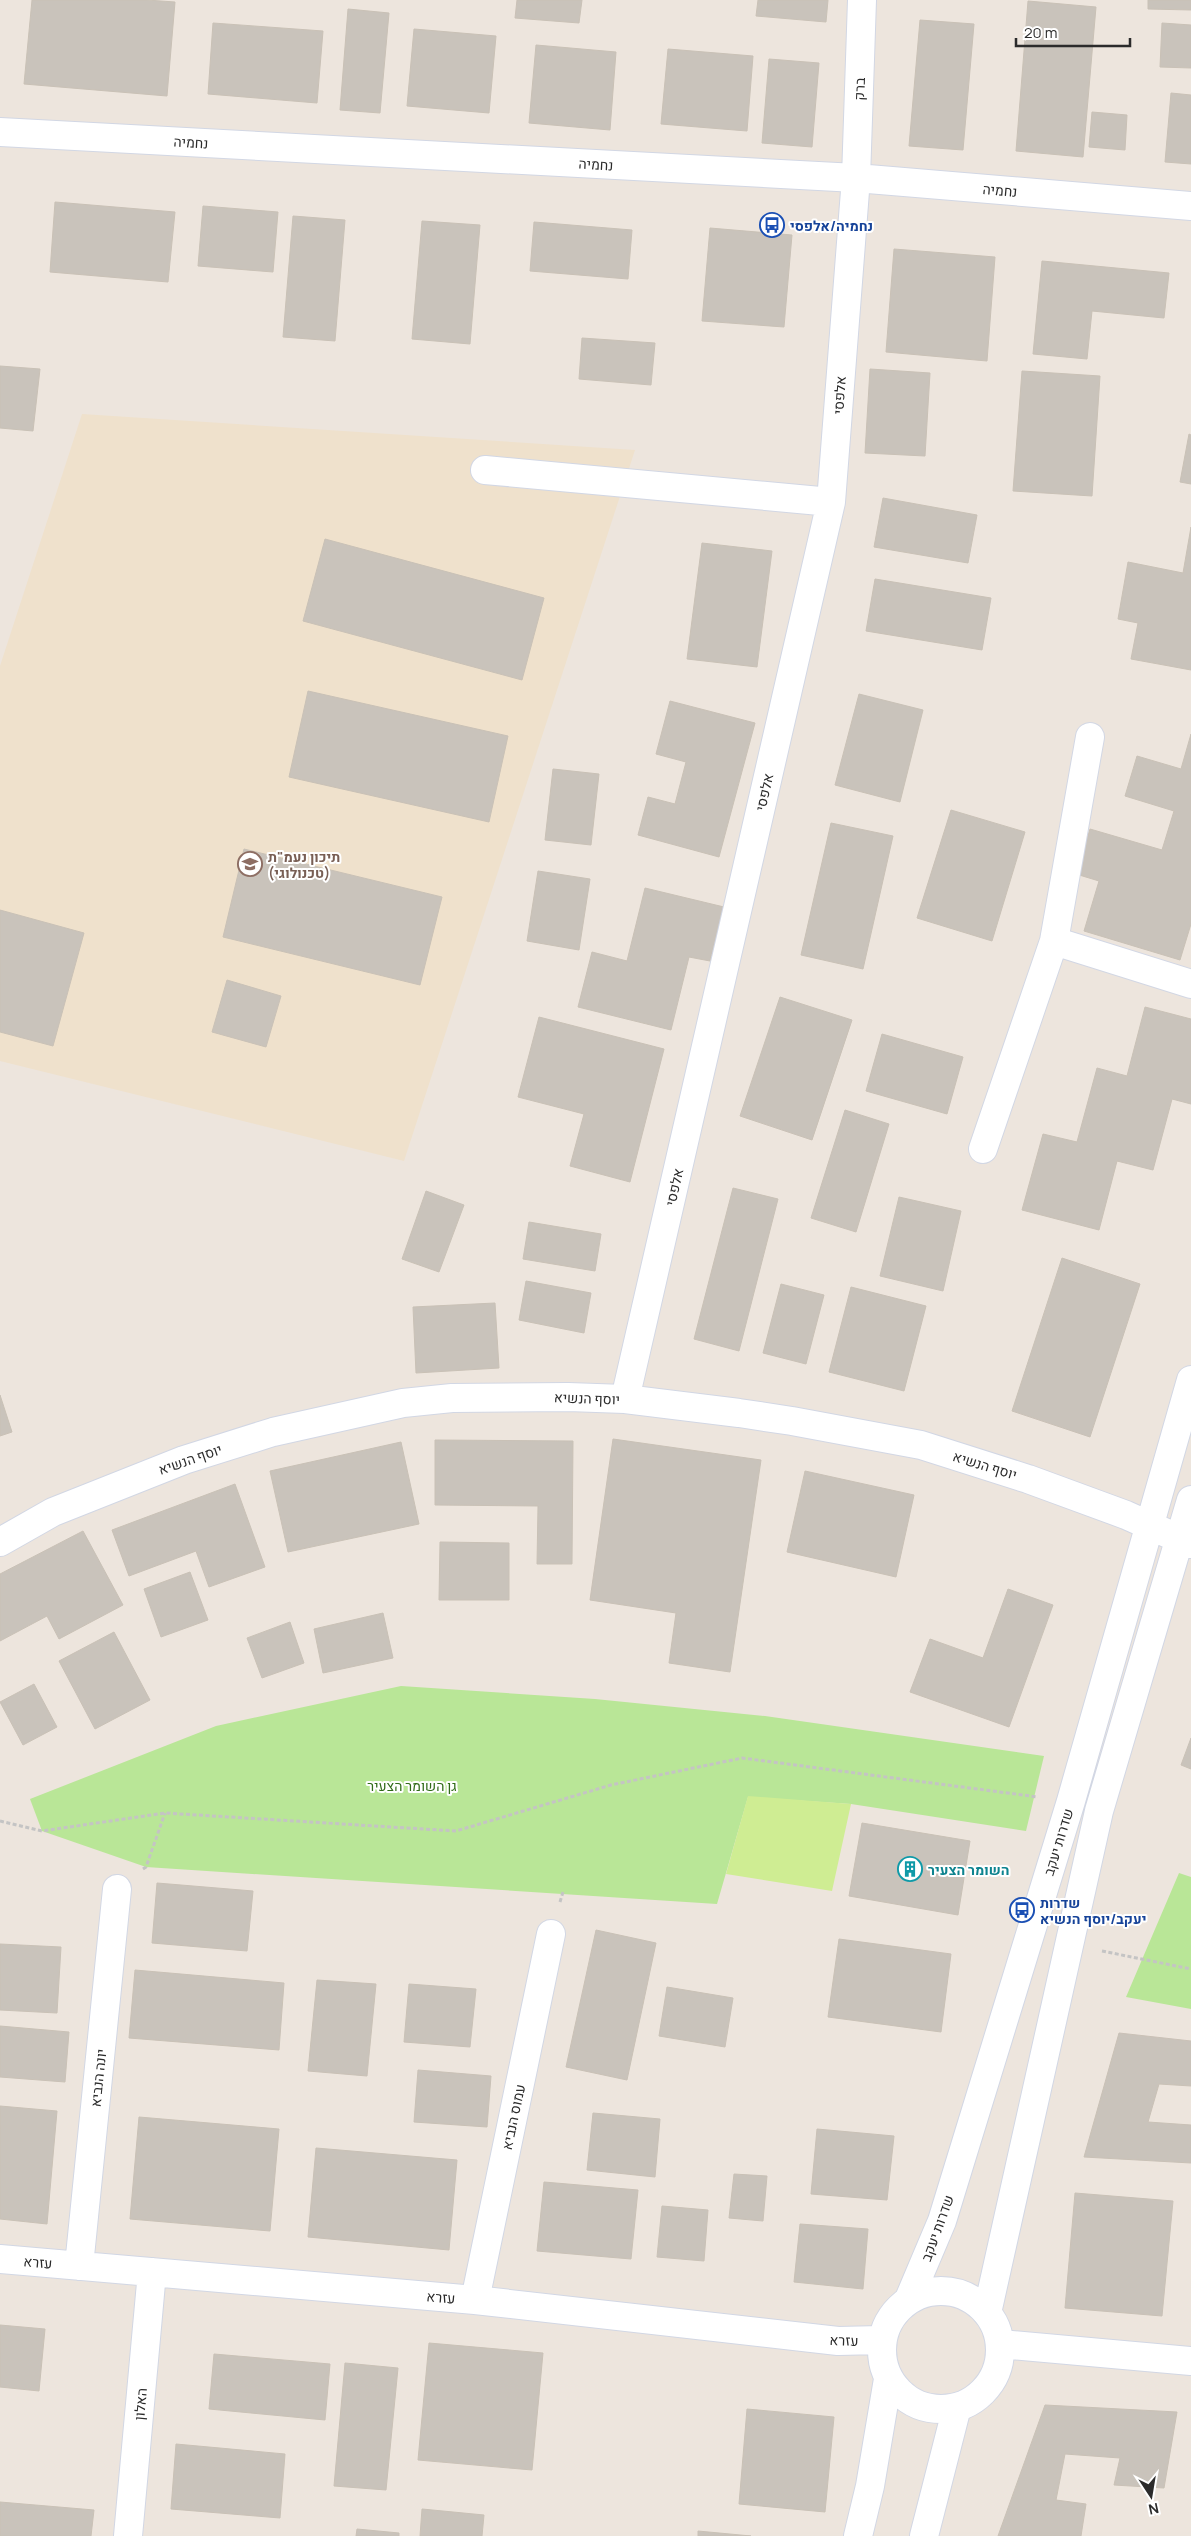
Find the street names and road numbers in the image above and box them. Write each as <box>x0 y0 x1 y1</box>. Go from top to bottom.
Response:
street label: ברק <box>849 77 869 101</box>
street label: נחמיה <box>173 132 209 152</box>
street label: נחמיה <box>578 154 614 174</box>
street label: נחמיה <box>982 179 1018 201</box>
street label: אלפסי <box>828 375 850 415</box>
street label: אלפסי <box>750 771 778 813</box>
street label: אלפסי <box>660 1166 688 1208</box>
street label: יוסף הנשיא <box>554 1387 620 1409</box>
street label: יוסף הנשיא <box>156 1439 224 1479</box>
street label: יוסף הנשיא <box>951 1446 1019 1484</box>
street label: שדרות יעקב <box>1039 1806 1077 1878</box>
street label: יונה הנביא <box>86 2048 110 2108</box>
street label: עמוס הנביא <box>497 2082 529 2152</box>
street label: שדרות יעקב <box>916 2192 958 2264</box>
street label: עזרא <box>23 2251 53 2273</box>
street label: עזרא <box>426 2286 456 2308</box>
street label: עזרא <box>829 2330 859 2350</box>
street label: האלון <box>129 2387 151 2421</box>

